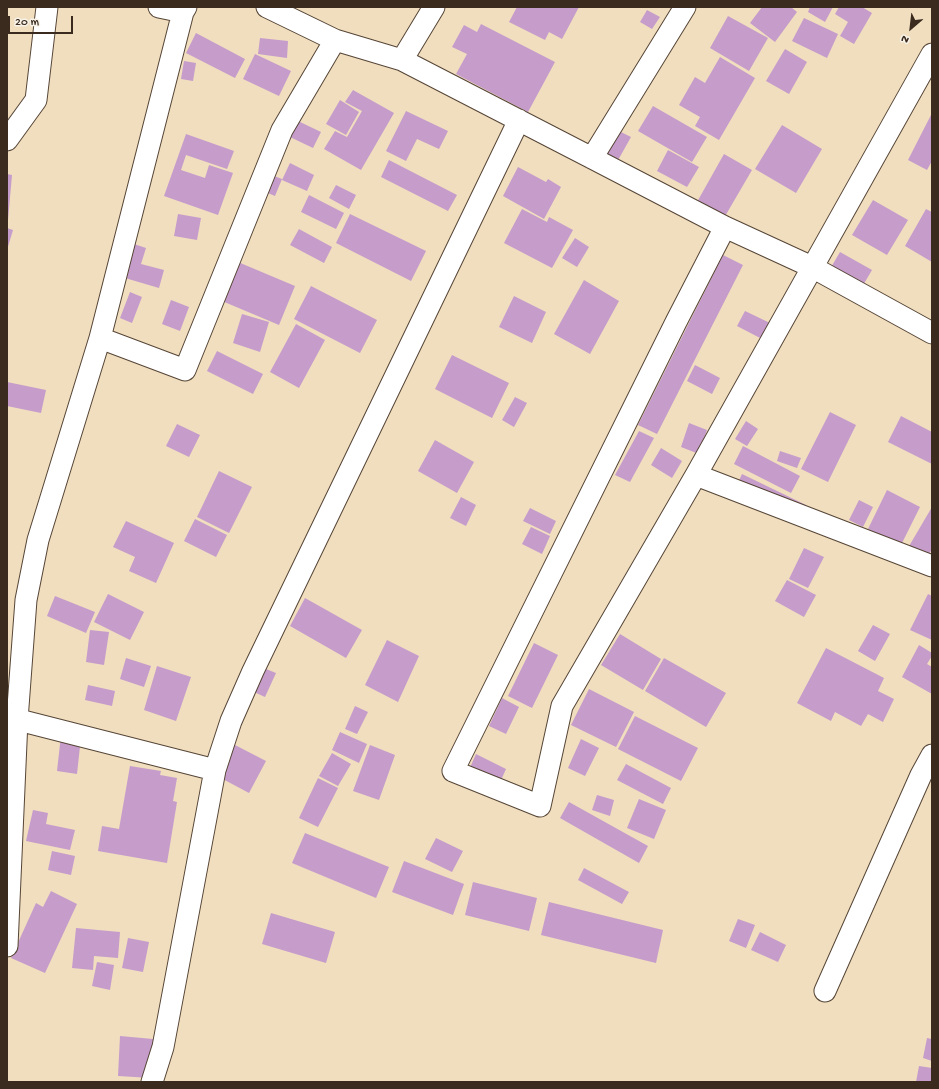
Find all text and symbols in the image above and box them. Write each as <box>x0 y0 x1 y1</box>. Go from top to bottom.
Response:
scale bar <box>10 8 75 34</box>
north arrow <box>891 8 931 48</box>
text: 20 m <box>15 16 39 30</box>
text: N <box>899 32 911 46</box>

